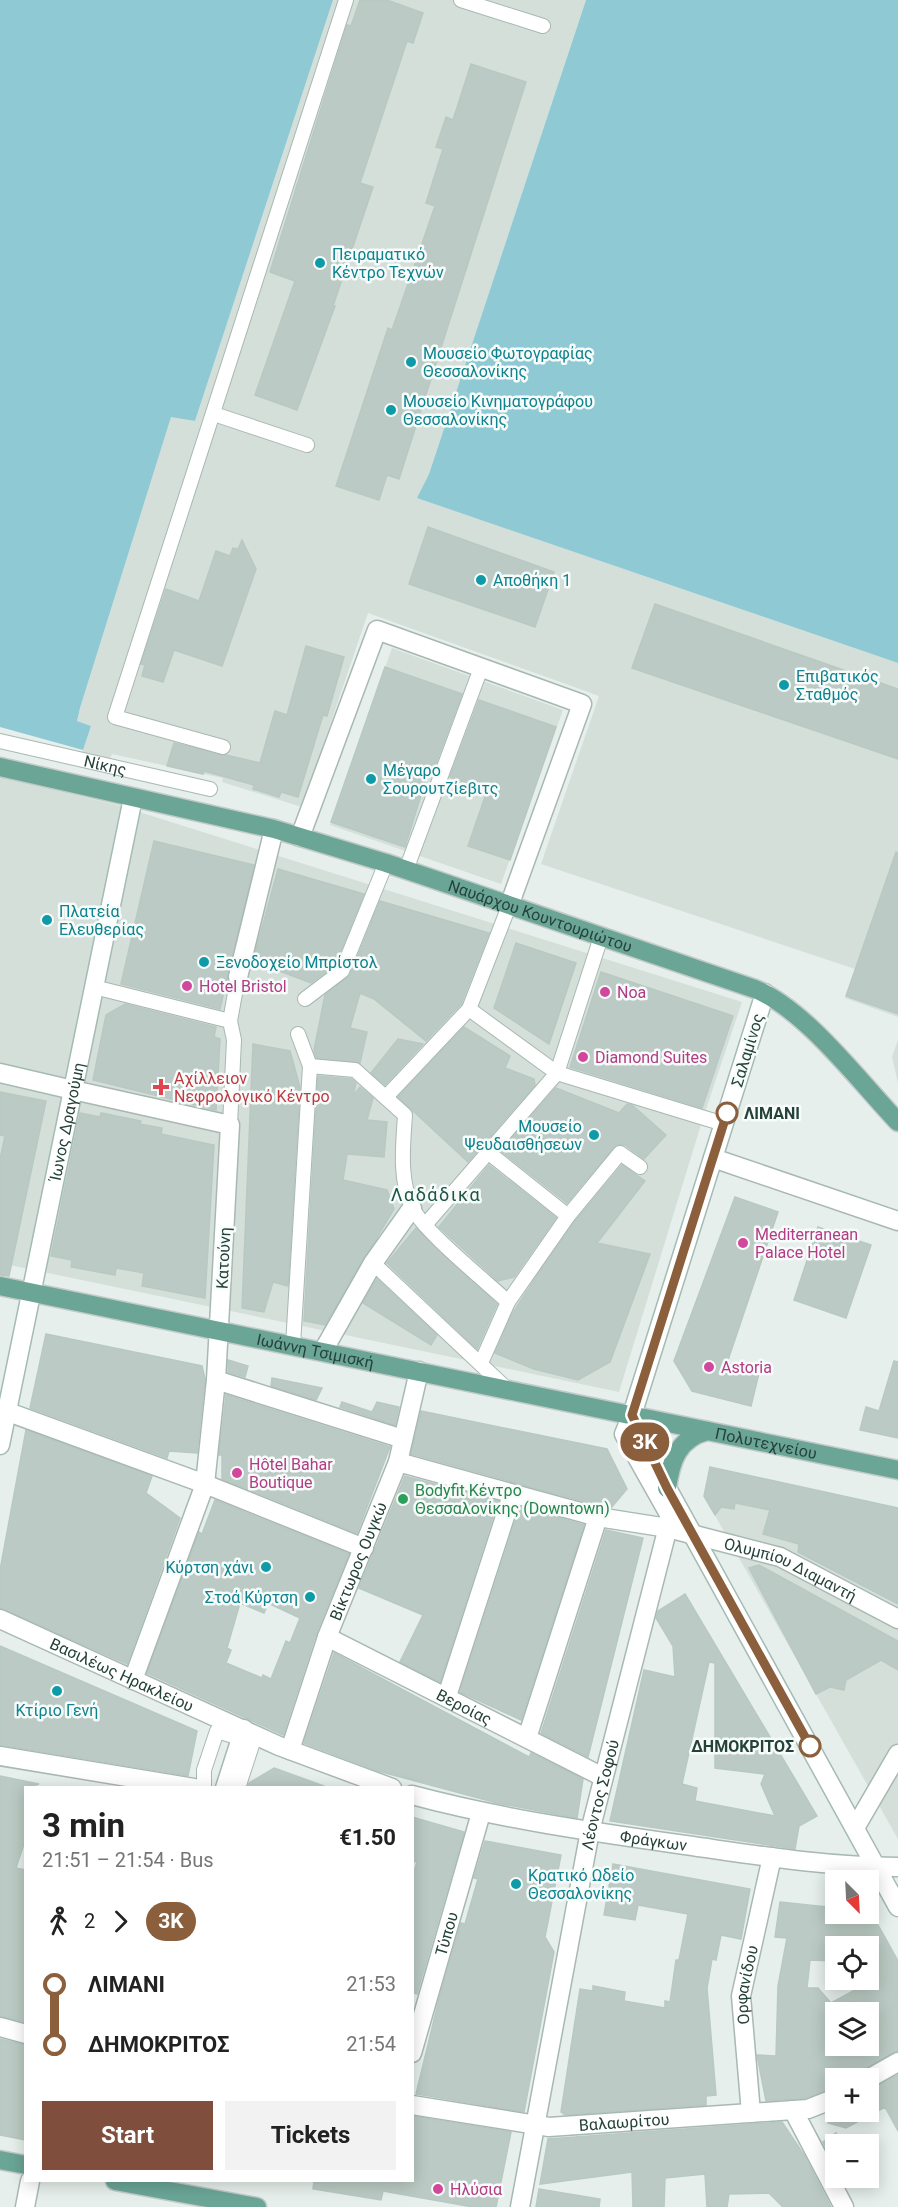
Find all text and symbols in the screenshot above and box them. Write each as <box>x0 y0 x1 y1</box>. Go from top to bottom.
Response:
place label: Πειραματικό Κέντρο Τεχνών <box>332 245 444 282</box>
marker: Πειραματικό Κέντρο Τεχνών <box>313 256 327 270</box>
place label: Μουσείο Φωτογραφίας Θεσσαλονίκης <box>423 344 593 381</box>
marker: Μουσείο Φωτογραφίας Θεσσαλονίκης <box>404 355 418 369</box>
place label: Μουσείο Κινηματογράφου Θεσσαλονίκης <box>403 392 593 429</box>
marker: Μουσείο Κινηματογράφου Θεσσαλονίκης <box>384 403 398 417</box>
place label: Αποθήκη 1 <box>493 571 571 590</box>
marker: Αποθήκη 1 <box>474 573 488 587</box>
place label: Επιβατικός Σταθμός <box>796 667 879 704</box>
marker: Επιβατικός Σταθμός <box>777 678 791 692</box>
street label: Νίκης <box>82 751 128 780</box>
place label: Μέγαρο Σουρουτζίεβιτς <box>383 761 498 798</box>
marker: Μέγαρο Σουρουτζίεβιτς <box>364 772 378 786</box>
street label: Ναυάρχου Κουντουριώτου <box>446 876 635 956</box>
place label: Πλατεία Ελευθερίας <box>59 902 144 939</box>
marker: Πλατεία Ελευθερίας <box>40 913 54 927</box>
place label: Ξενοδοχείο Μπρίστολ <box>216 953 378 972</box>
marker: Ξενοδοχείο Μπρίστολ <box>197 955 211 969</box>
place label: Hotel Bristol <box>199 977 287 996</box>
marker: Hotel Bristol <box>180 979 194 993</box>
place label: Noa <box>617 983 646 1002</box>
marker: Noa <box>598 985 612 999</box>
street label: Σαλαμίνος <box>727 1011 768 1089</box>
place label: Diamond Suites <box>595 1048 707 1067</box>
marker: Diamond Suites <box>576 1050 590 1064</box>
street label: Ίωνος Δραγούμη <box>45 1061 88 1184</box>
place label: Αχίλλειον Νεφρολογικό Κέντρο <box>174 1069 330 1106</box>
marker: Αχίλλειον Νεφρολογικό Κέντρο <box>152 1078 170 1096</box>
marker: ΛΙΜΑΝΙ <box>716 1102 738 1124</box>
place label: ΛΙΜΑΝΙ <box>744 1104 800 1123</box>
place label: Μουσείο Ψευδαισθήσεων <box>465 1117 582 1154</box>
marker: Μουσείο Ψευδαισθήσεων <box>587 1128 601 1142</box>
district label: Λαδάδικα <box>391 1184 481 1205</box>
place label: Mediterranean Palace Hotel <box>755 1225 858 1262</box>
street label: Κατούνη <box>212 1227 235 1289</box>
marker: Mediterranean Palace Hotel <box>736 1236 750 1250</box>
street label: Ιωάννη Τσιμισκή <box>255 1330 376 1372</box>
place label: Astoria <box>721 1358 772 1377</box>
marker: Astoria <box>702 1360 716 1374</box>
line badge: 3Κ <box>618 1422 672 1462</box>
street label: Πολυτεχνείου <box>713 1424 819 1463</box>
text: 3Κ <box>632 1430 658 1454</box>
place label: Hôtel Bahar Boutique <box>249 1455 333 1492</box>
marker: Hôtel Bahar Boutique <box>230 1466 244 1480</box>
place label: Bodyfit Κέντρο Θεσσαλονίκης (Downtown) <box>415 1481 610 1518</box>
marker: Bodyfit Κέντρο Θεσσαλονίκης (Downtown) <box>396 1492 410 1506</box>
street label: Βίκτωρος Ουγκώ <box>326 1499 391 1623</box>
street label: Ολυμπίου Διαμαντή <box>722 1534 860 1606</box>
place label: Κύρτση χάνι <box>165 1558 254 1577</box>
marker: Κύρτση χάνι <box>259 1560 273 1574</box>
place label: Στοά Κύρτση <box>205 1588 298 1607</box>
marker: Στοά Κύρτση <box>303 1590 317 1604</box>
street label: Βασιλέως Ηρακλείου <box>47 1634 197 1716</box>
marker: Κτίριο Γενή <box>50 1684 64 1698</box>
street label: Βεροίας <box>433 1685 495 1729</box>
place label: Κτίριο Γενή <box>16 1701 98 1720</box>
marker: ΔΗΜΟΚΡΙΤΟΣ <box>799 1735 821 1757</box>
place label: ΔΗΜΟΚΡΙΤΟΣ <box>691 1737 794 1756</box>
street label: Λέοντος Σοφού <box>578 1738 623 1852</box>
text: 3 min <box>42 1806 125 1845</box>
text: €1.50 <box>339 1825 396 1850</box>
street label: Φράγκων <box>619 1827 688 1855</box>
text: 21:51 – 21:54 · Bus <box>42 1848 214 1872</box>
place label: Κρατικό Ωδείο Θεσσαλονίκης <box>528 1866 634 1903</box>
north arrow <box>825 1870 879 1924</box>
map controls <box>825 1870 879 2188</box>
marker: Κρατικό Ωδείο Θεσσαλονίκης <box>509 1877 523 1891</box>
icon: walk <box>42 1905 75 1938</box>
icon: forward <box>104 1905 137 1938</box>
text: 2 <box>84 1909 95 1933</box>
text: 3Κ <box>158 1909 184 1933</box>
street label: Τύπου <box>431 1910 462 1958</box>
button: locate <box>825 1936 879 1990</box>
street label: Ορφανίδου <box>732 1944 762 2025</box>
text: ΛΙΜΑΝΙ <box>88 1972 165 1997</box>
text: 21:53 <box>346 1972 396 1996</box>
button: layers <box>825 2002 879 2056</box>
text: ΔΗΜΟΚΡΙΤΟΣ <box>88 2032 229 2057</box>
text: 21:54 <box>346 2032 396 2056</box>
button: + <box>825 2068 879 2122</box>
button: Start <box>42 2101 213 2170</box>
button: Tickets <box>225 2101 396 2170</box>
street label: Βαλαωρίτου <box>578 2110 670 2135</box>
button: − <box>825 2134 879 2188</box>
place label: Ηλύσια <box>450 2180 502 2199</box>
marker: Ηλύσια <box>431 2182 445 2196</box>

